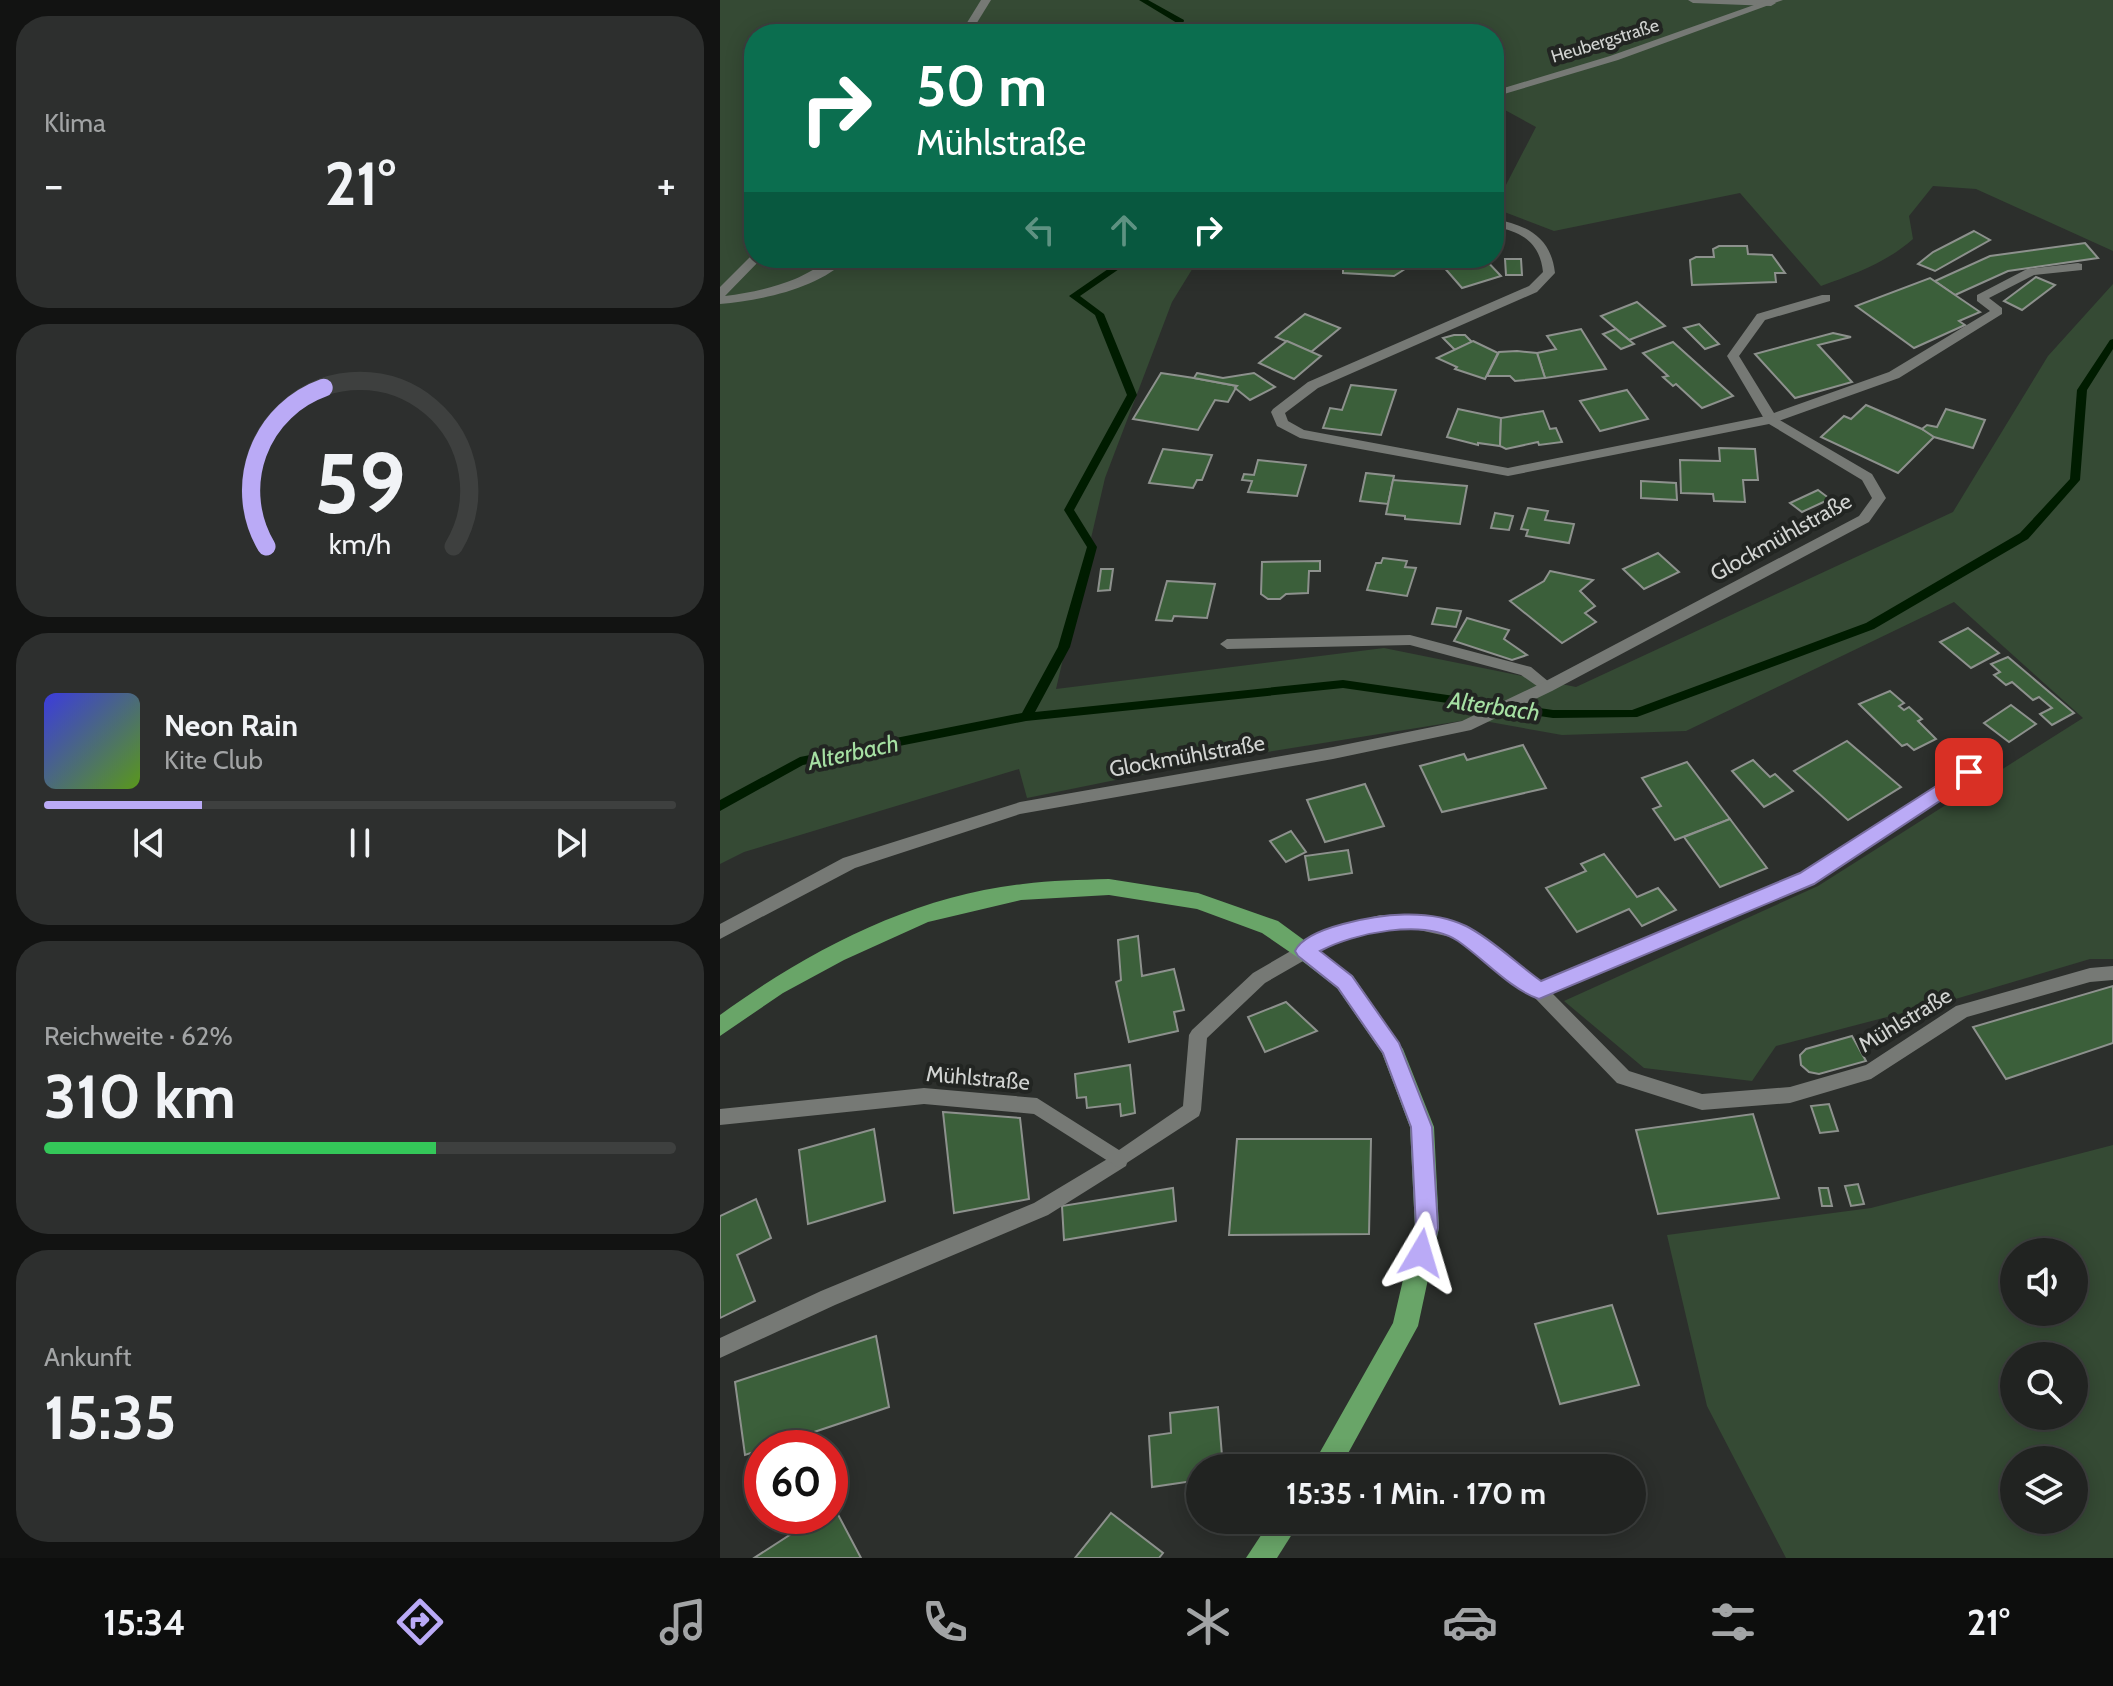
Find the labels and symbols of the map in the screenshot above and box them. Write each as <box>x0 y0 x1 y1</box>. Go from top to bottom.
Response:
street label: Heubergstraße <box>1548 14 1662 68</box>
street label: Glockmühlstraße <box>1706 487 1856 587</box>
water label: Alterbach <box>1445 685 1542 727</box>
water label: Alterbach <box>804 728 901 776</box>
street label: Glockmühlstraße <box>1107 729 1267 783</box>
pin <box>1935 738 2003 806</box>
street label: Mühlstraße <box>1853 982 1957 1058</box>
street label: Mühlstraße <box>925 1060 1031 1096</box>
position arrow <box>1379 1211 1463 1295</box>
speed limit sign: 60 <box>744 1430 848 1534</box>

